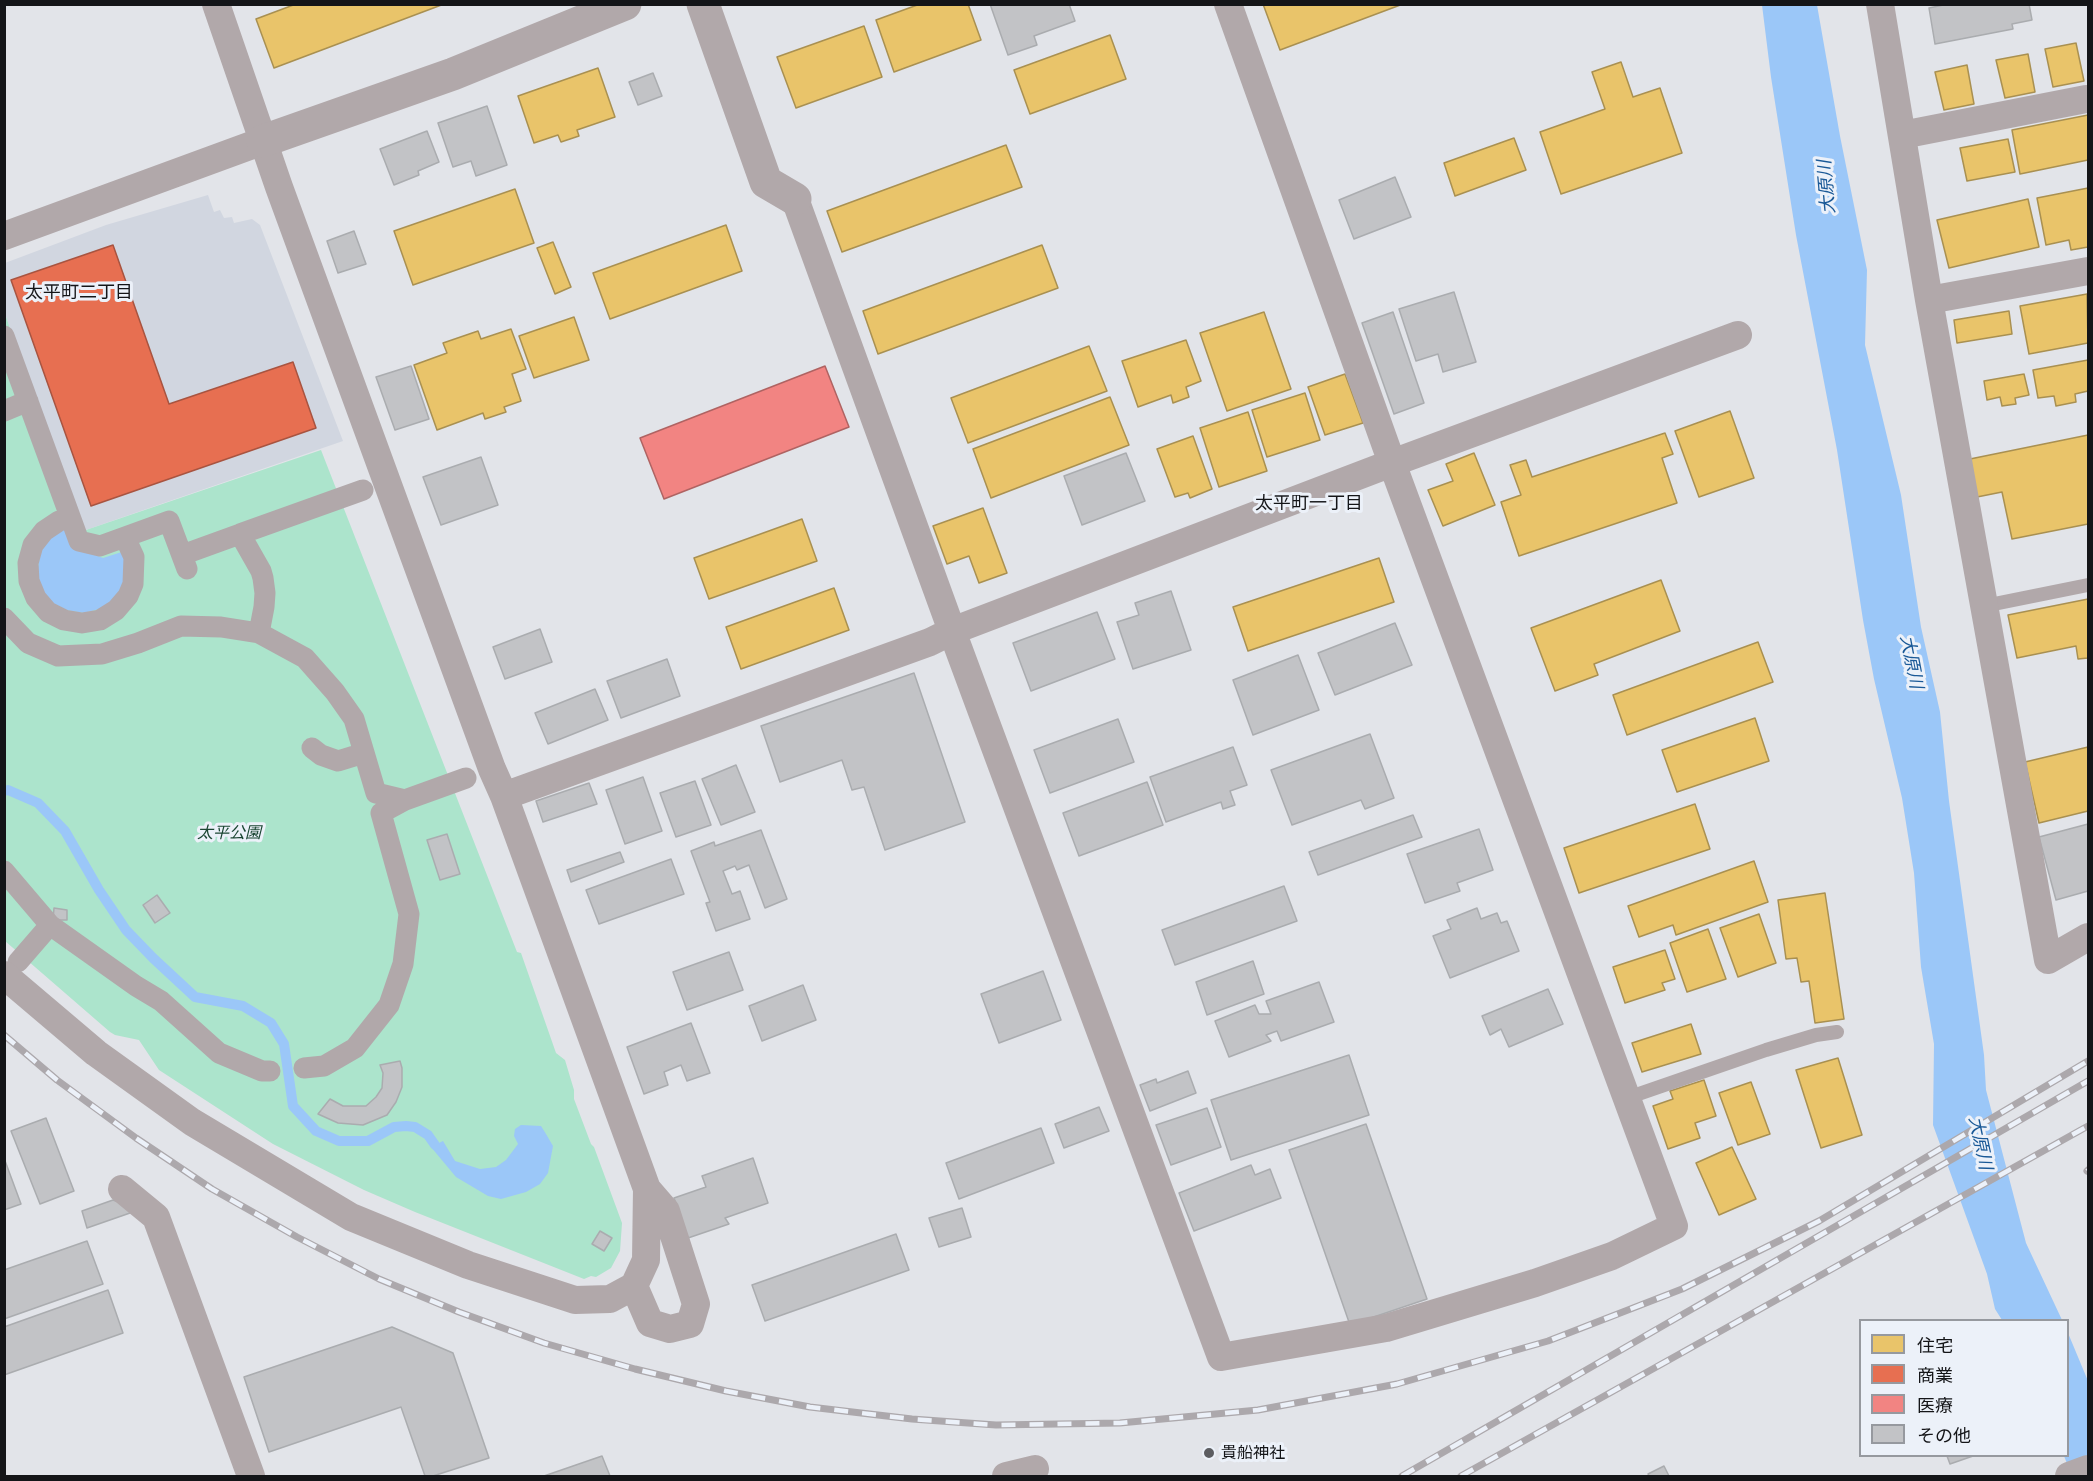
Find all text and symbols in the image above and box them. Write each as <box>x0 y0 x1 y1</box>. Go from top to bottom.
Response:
water label: 大原川 <box>1814 159 1840 215</box>
district label: 太平町二丁目 <box>25 282 133 304</box>
district label: 太平町一丁目 <box>1255 493 1363 515</box>
water label: 大原川 <box>1895 633 1927 691</box>
park label: 太平公園 <box>197 823 261 843</box>
water label: 大原川 <box>1964 1114 1996 1172</box>
legend <box>1859 1319 2069 1457</box>
text: 住宅 <box>1917 1334 1953 1357</box>
text: 商業 <box>1917 1364 1953 1387</box>
text: 医療 <box>1917 1394 1953 1417</box>
text: その他 <box>1917 1424 1971 1447</box>
place label: 貴船神社 <box>1221 1443 1285 1463</box>
marker: 貴船神社 <box>1202 1446 1216 1460</box>

